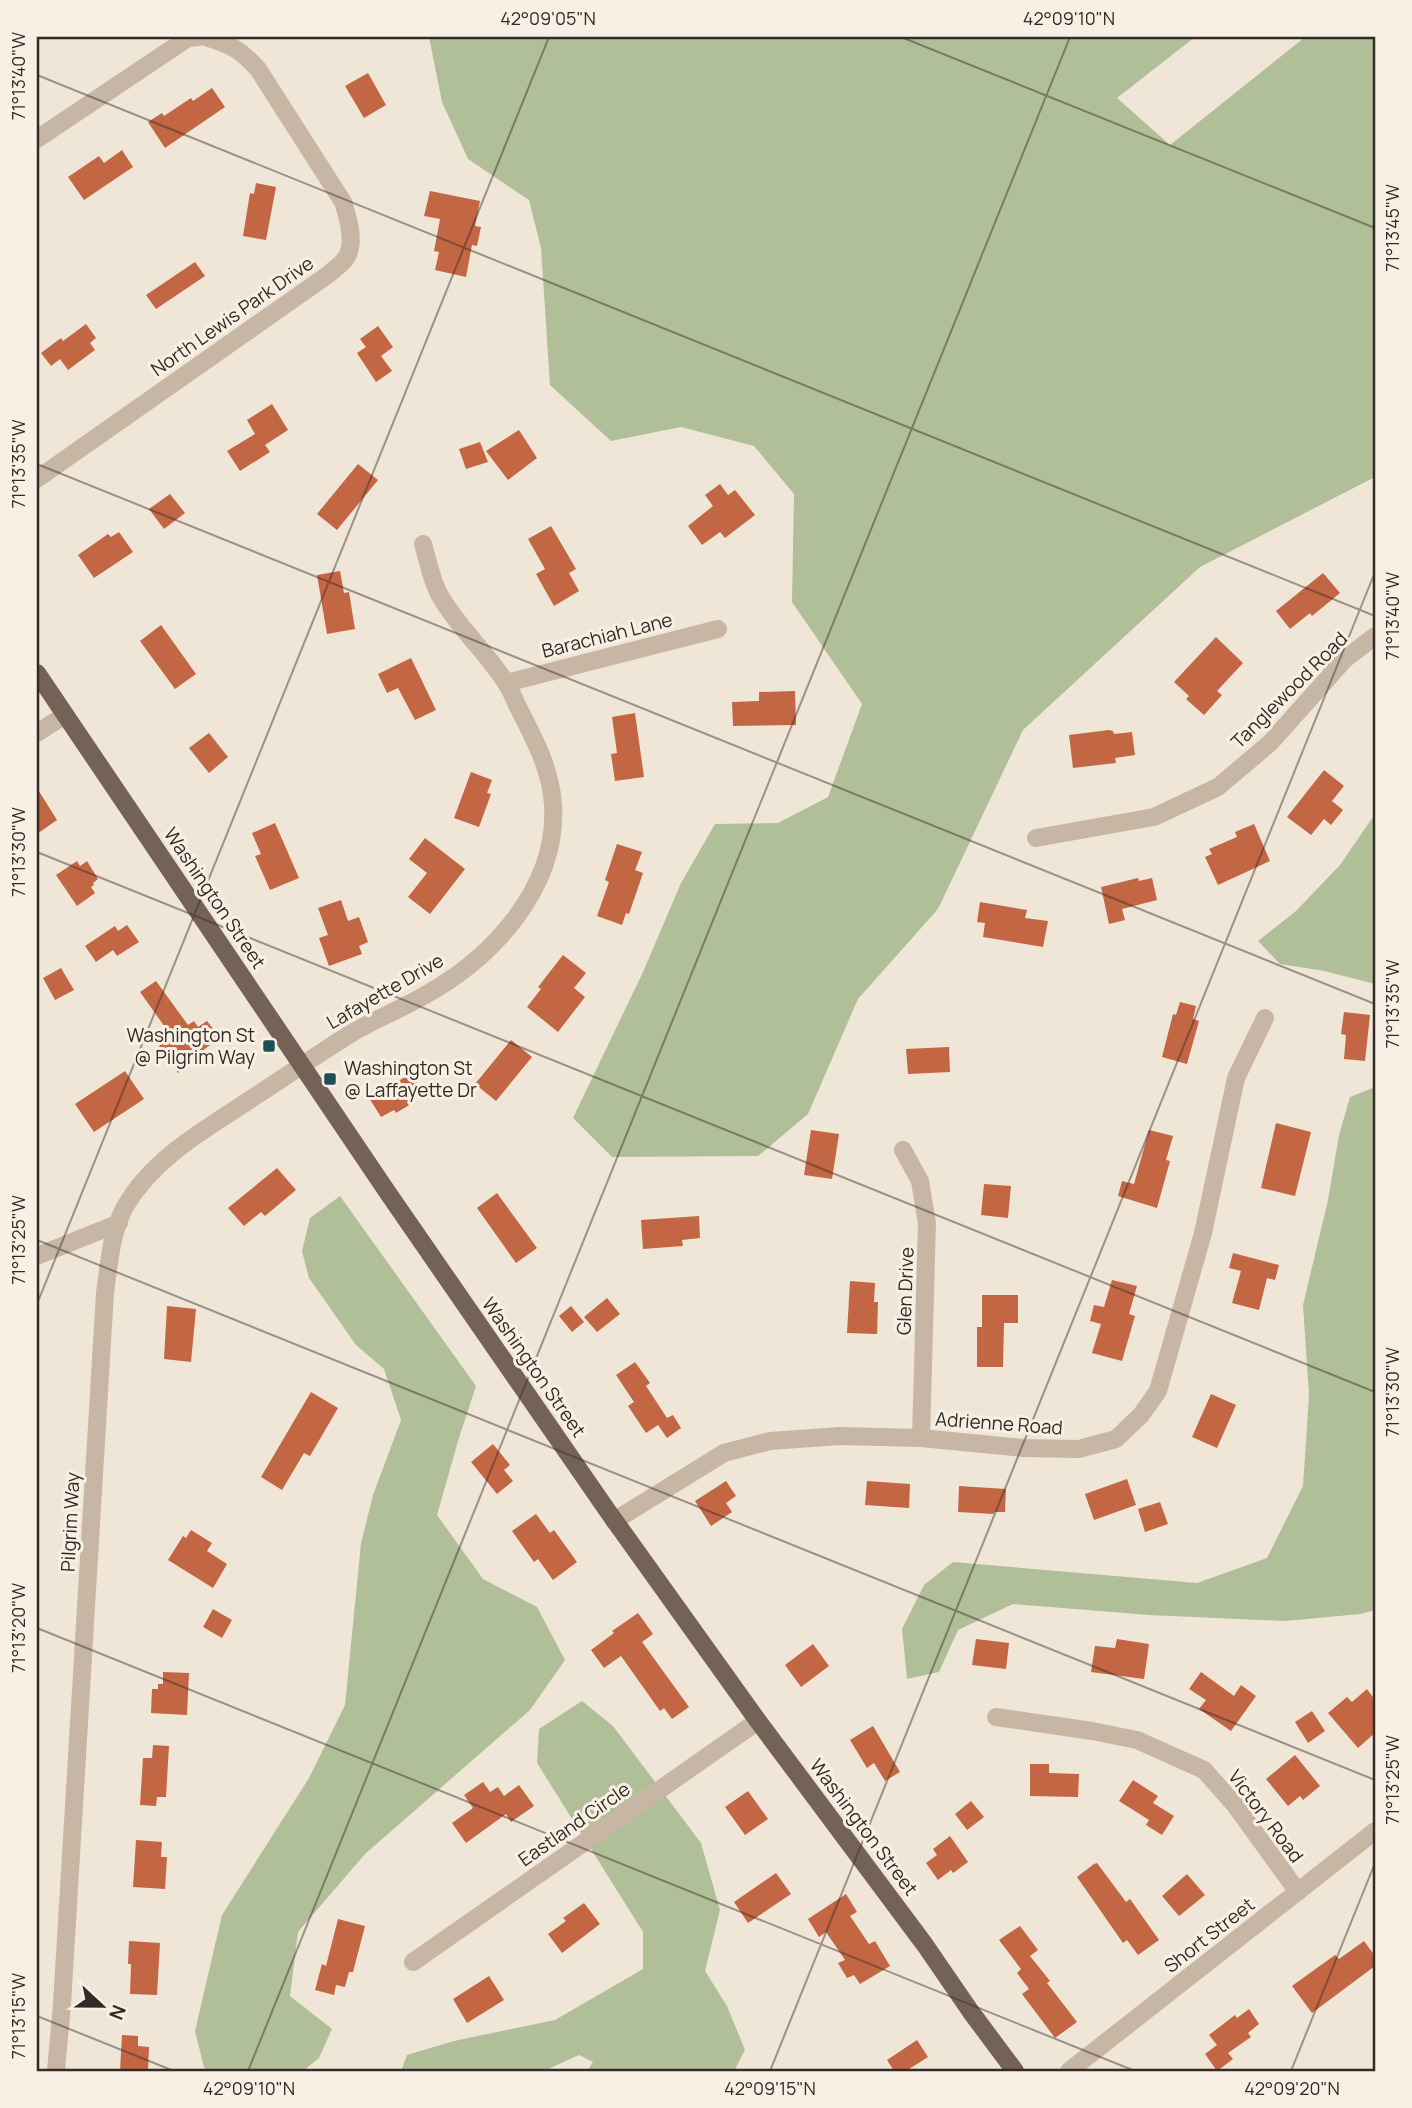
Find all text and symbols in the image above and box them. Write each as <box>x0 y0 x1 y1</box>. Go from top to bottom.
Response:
text: 42°09'05"N <box>500 6 596 30</box>
text: 42°09'10"N <box>1023 6 1115 30</box>
text: 71°13'40"W <box>6 32 30 120</box>
text: 71°13'45"W <box>1380 184 1404 272</box>
street label: North Lewis Park Drive <box>145 250 319 382</box>
text: 71°13'35"W <box>6 419 30 509</box>
text: 71°13'40"W <box>1380 572 1404 660</box>
street label: Barachiah Lane <box>539 606 675 664</box>
street label: Tanglewood Road <box>1225 626 1353 754</box>
text: 71°13'30"W <box>6 807 30 897</box>
street label: Washington Street <box>158 822 272 974</box>
street label: Lafayette Drive <box>322 947 448 1035</box>
text: 71°13'35"W <box>1380 959 1404 1049</box>
place label: Washington St @ Pilgrim Way <box>126 1022 255 1070</box>
marker: Washington St @ Pilgrim Way <box>261 1038 277 1054</box>
place label: Washington St @ Laffayette Dr <box>344 1055 477 1103</box>
marker: Washington St @ Laffayette Dr <box>322 1071 338 1087</box>
text: 71°13'25"W <box>6 1195 30 1285</box>
street label: Glen Drive <box>890 1246 920 1336</box>
street label: Washington Street <box>476 1292 592 1442</box>
text: 71°13'30"W <box>1380 1347 1404 1437</box>
street label: Adrienne Road <box>934 1406 1064 1440</box>
street label: Pilgrim Way <box>54 1472 86 1572</box>
text: 71°13'20"W <box>6 1583 30 1673</box>
text: 71°13'25"W <box>1380 1735 1404 1825</box>
street label: Washington Street <box>804 1753 924 1901</box>
street label: Victory Road <box>1222 1764 1310 1868</box>
street label: Eastland Circle <box>513 1776 635 1872</box>
street label: Short Street <box>1158 1891 1260 1979</box>
north arrow <box>66 1972 136 2042</box>
text: 71°13'15"W <box>6 1973 30 2059</box>
text: N <box>103 2001 132 2024</box>
text: 42°09'10"N <box>203 2076 295 2100</box>
text: 42°09'15"N <box>724 2076 816 2100</box>
text: 42°09'20"N <box>1244 2076 1340 2100</box>

